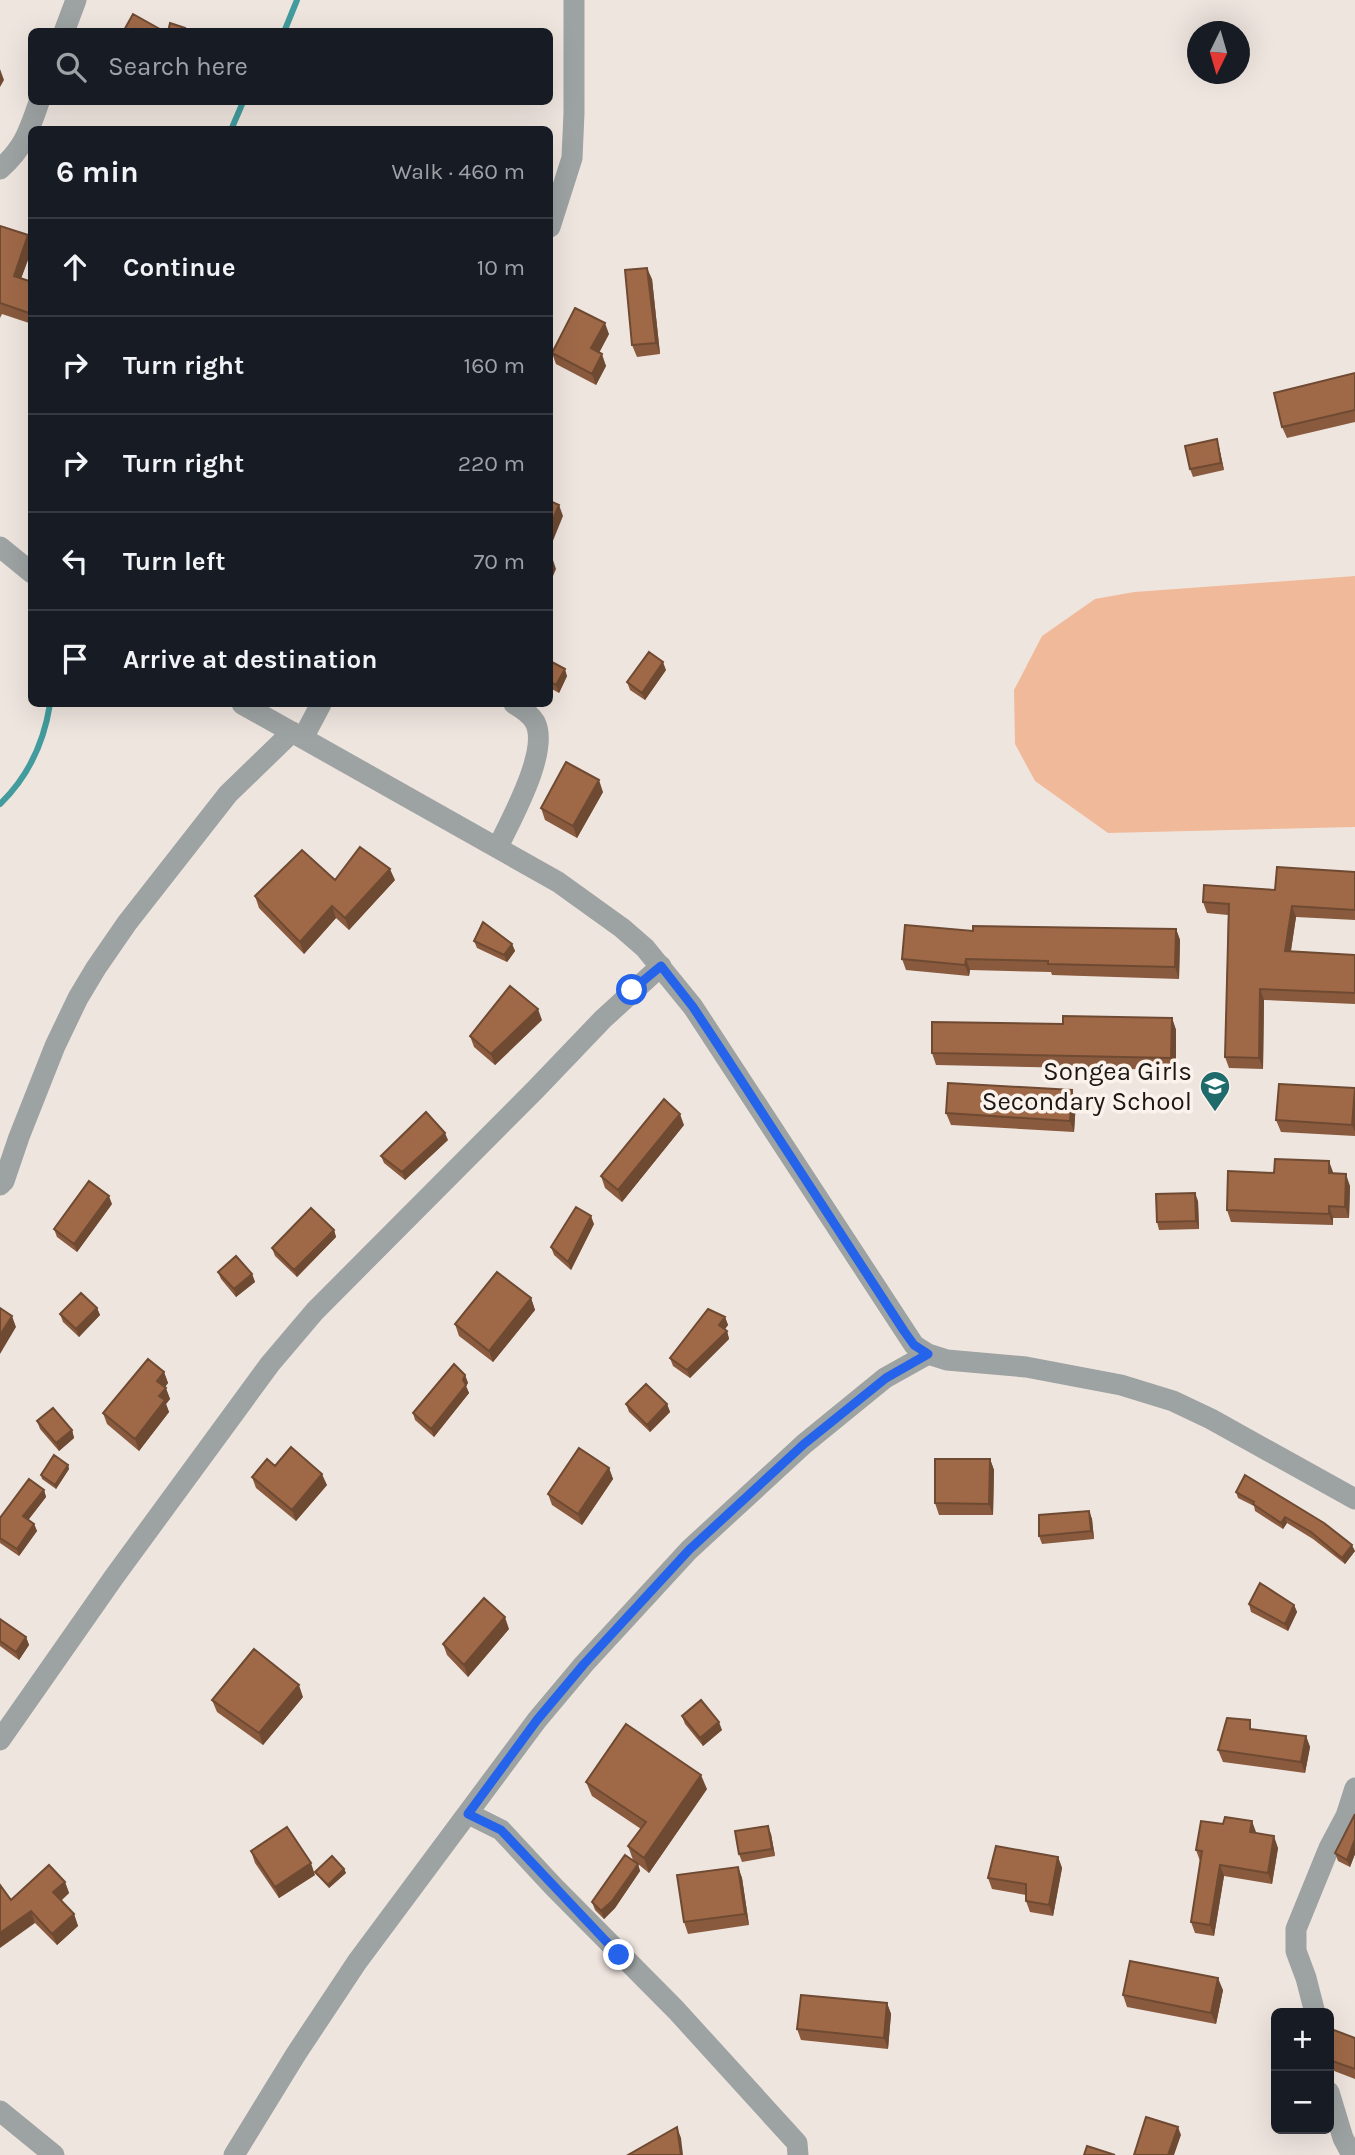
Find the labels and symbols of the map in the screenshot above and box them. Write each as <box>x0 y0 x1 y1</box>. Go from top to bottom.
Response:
north arrow <box>1187 21 1250 84</box>
route start <box>616 974 647 1005</box>
place label: Songea Girls Secondary School <box>982 1056 1192 1117</box>
school or university icon: Songea Girls Secondary School <box>1198 1069 1232 1113</box>
route end <box>603 1939 634 1970</box>

